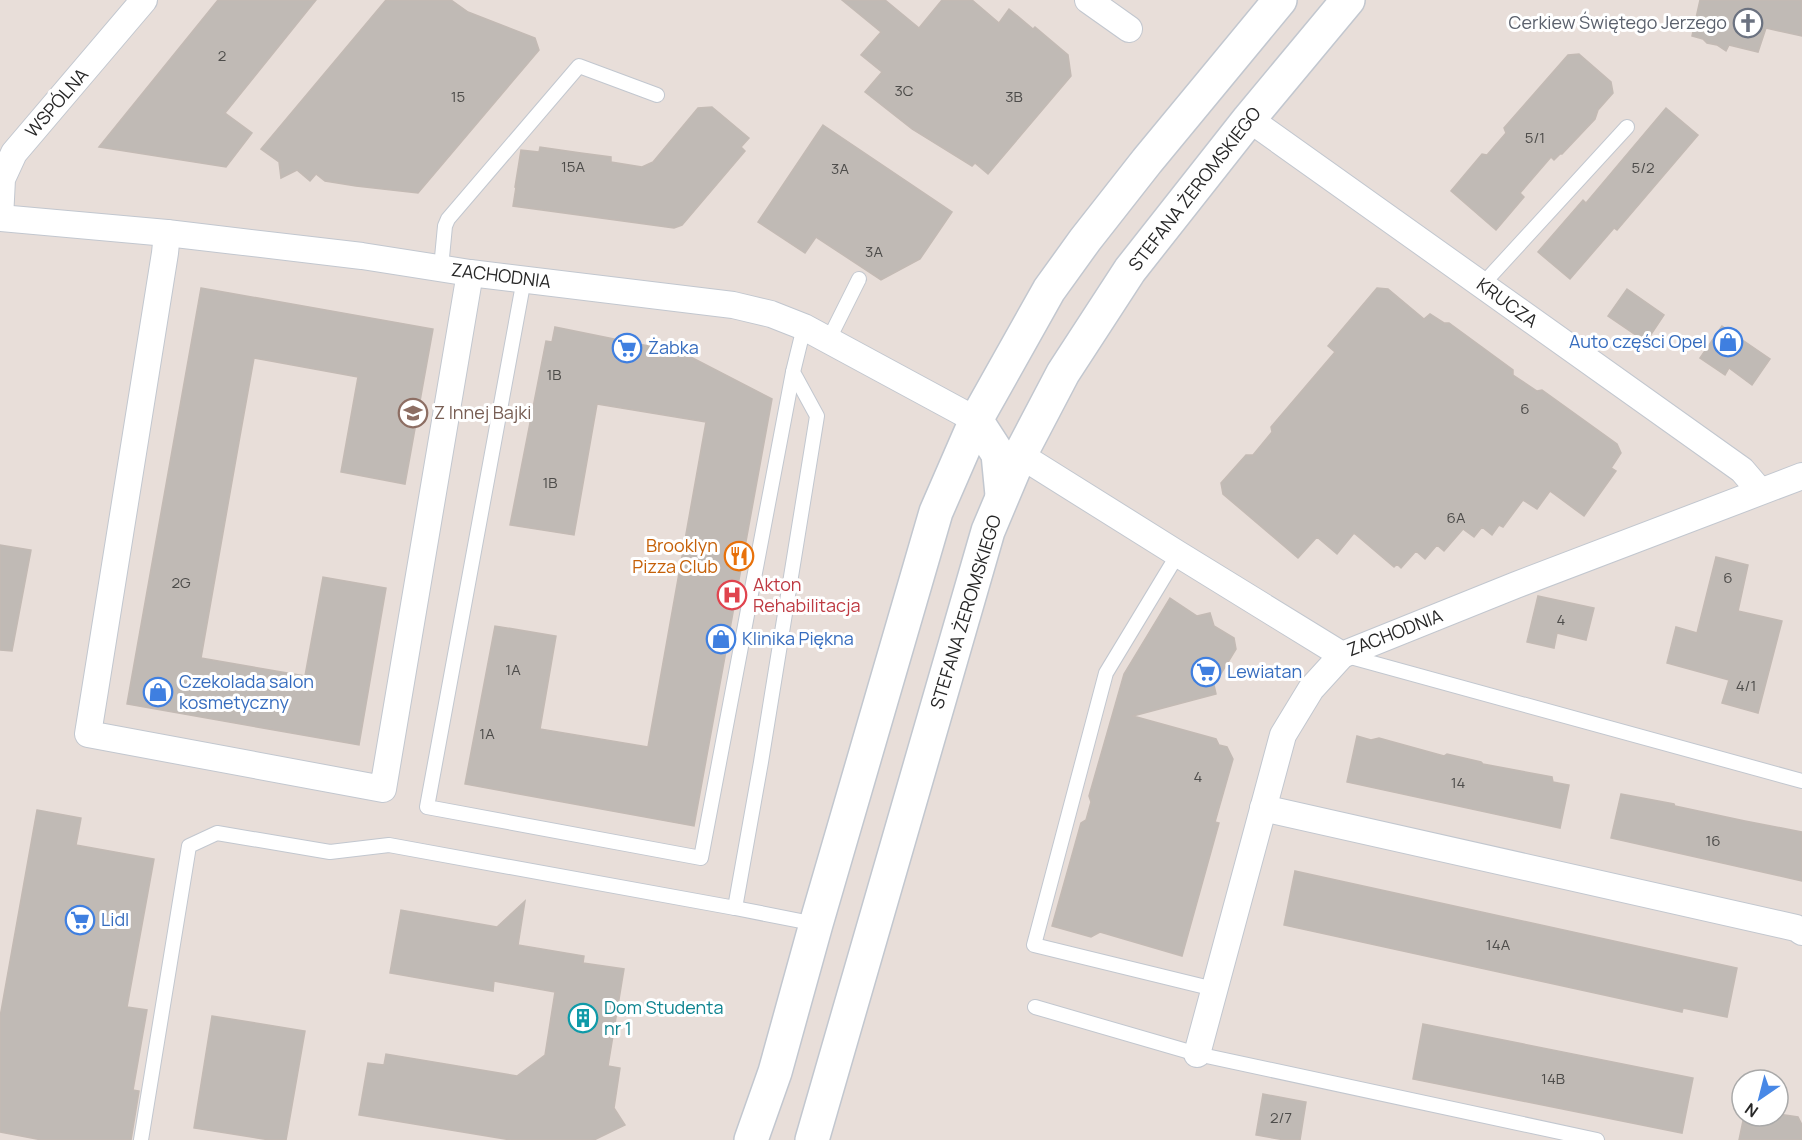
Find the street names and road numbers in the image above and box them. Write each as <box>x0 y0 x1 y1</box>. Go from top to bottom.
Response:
street label: WSPÓLNA <box>20 62 93 142</box>
street label: STEFANA ŻEROMSKIEGO <box>1123 101 1266 275</box>
street label: ZACHODNIA <box>450 257 553 293</box>
street label: KRUCZA <box>1472 272 1543 333</box>
street label: STEFANA ŻEROMSKIEGO <box>924 512 1006 712</box>
street label: ZACHODNIA <box>1344 603 1446 661</box>

